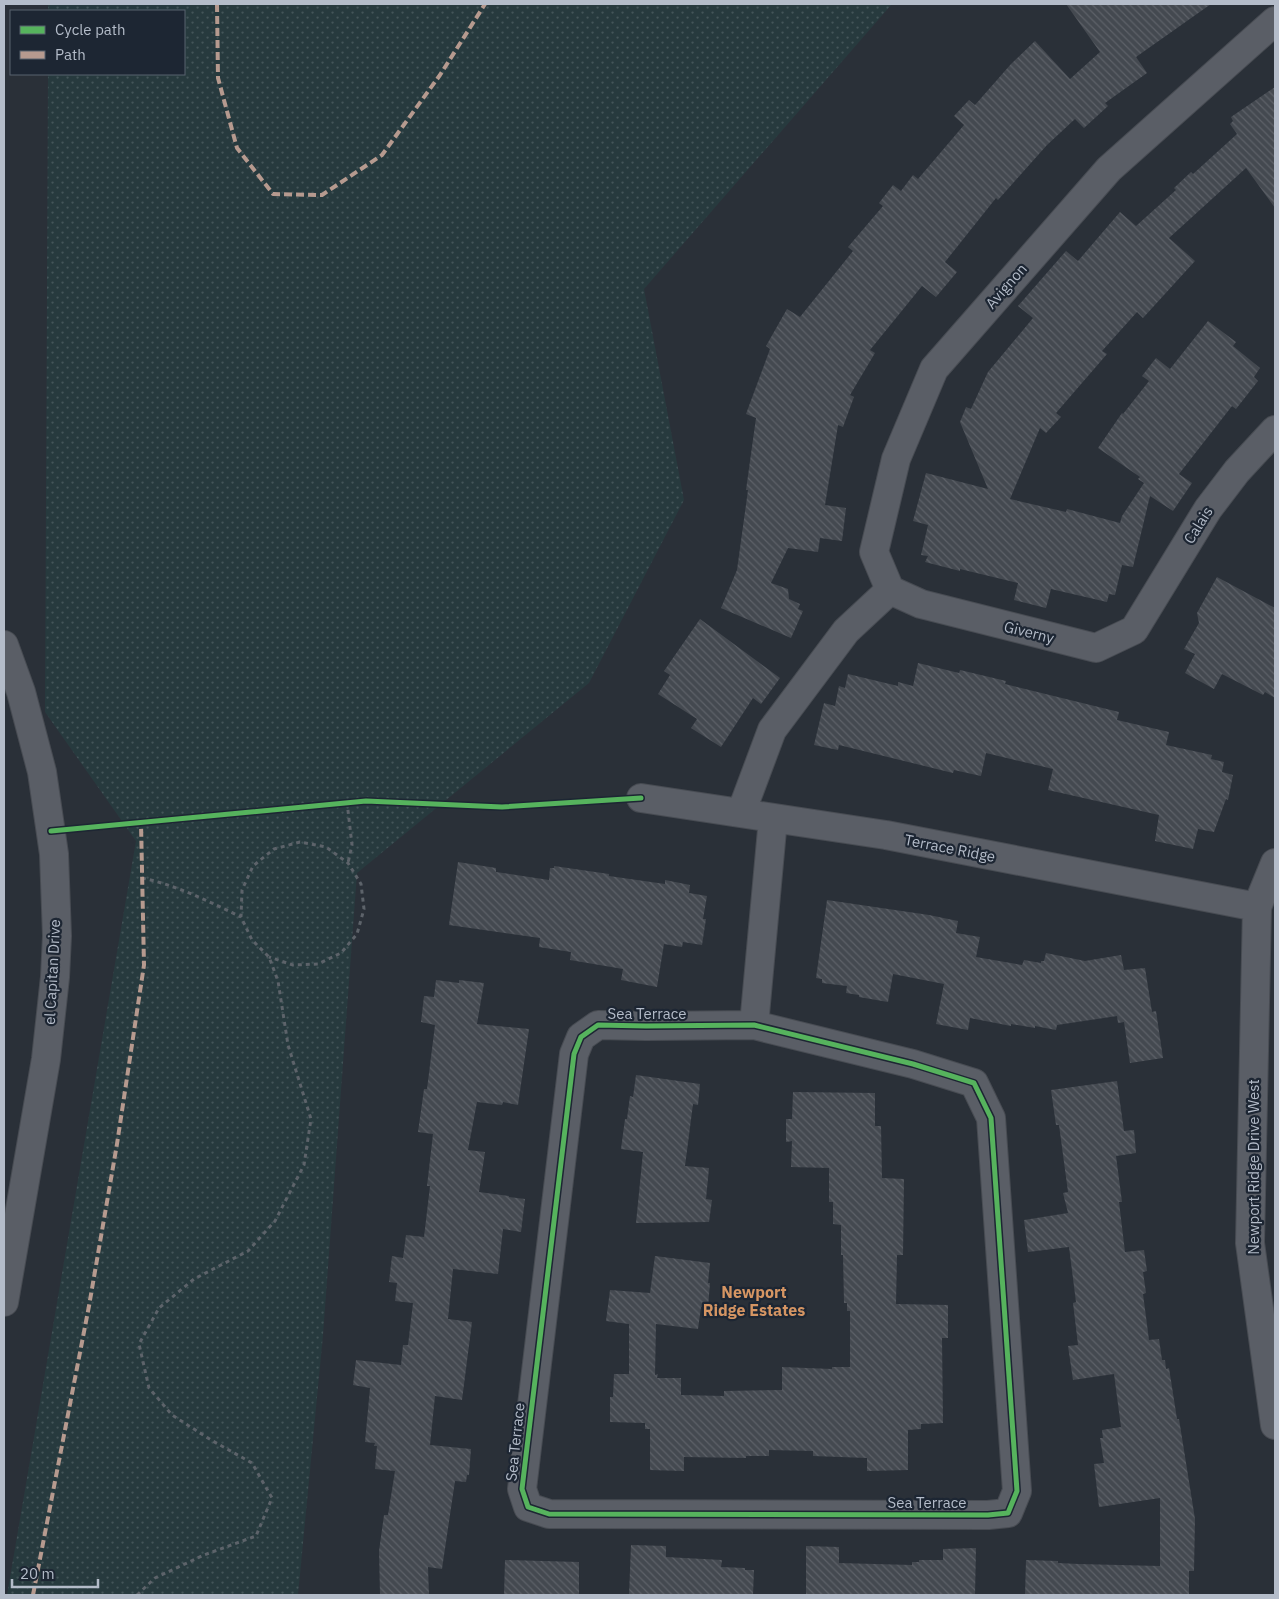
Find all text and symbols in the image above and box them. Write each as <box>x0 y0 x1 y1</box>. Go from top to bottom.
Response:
legend <box>10 10 185 75</box>
text: Cycle path <box>55 20 126 39</box>
text: Path <box>55 45 86 64</box>
street label: Avignon <box>981 259 1031 313</box>
street label: Calais <box>1179 503 1217 547</box>
street label: Giverny <box>1002 617 1057 648</box>
street label: Terrace Ridge <box>903 830 997 866</box>
street label: el Capitan Drive <box>40 919 64 1025</box>
street label: Sea Terrace <box>608 1004 687 1023</box>
street label: Newport Ridge Drive West <box>1244 1079 1263 1255</box>
district label: Newport Ridge Estates <box>703 1282 805 1320</box>
street label: Sea Terrace <box>501 1402 529 1482</box>
street label: Sea Terrace <box>888 1493 967 1512</box>
scale bar <box>12 1556 99 1588</box>
text: 20 m <box>20 1564 55 1583</box>

